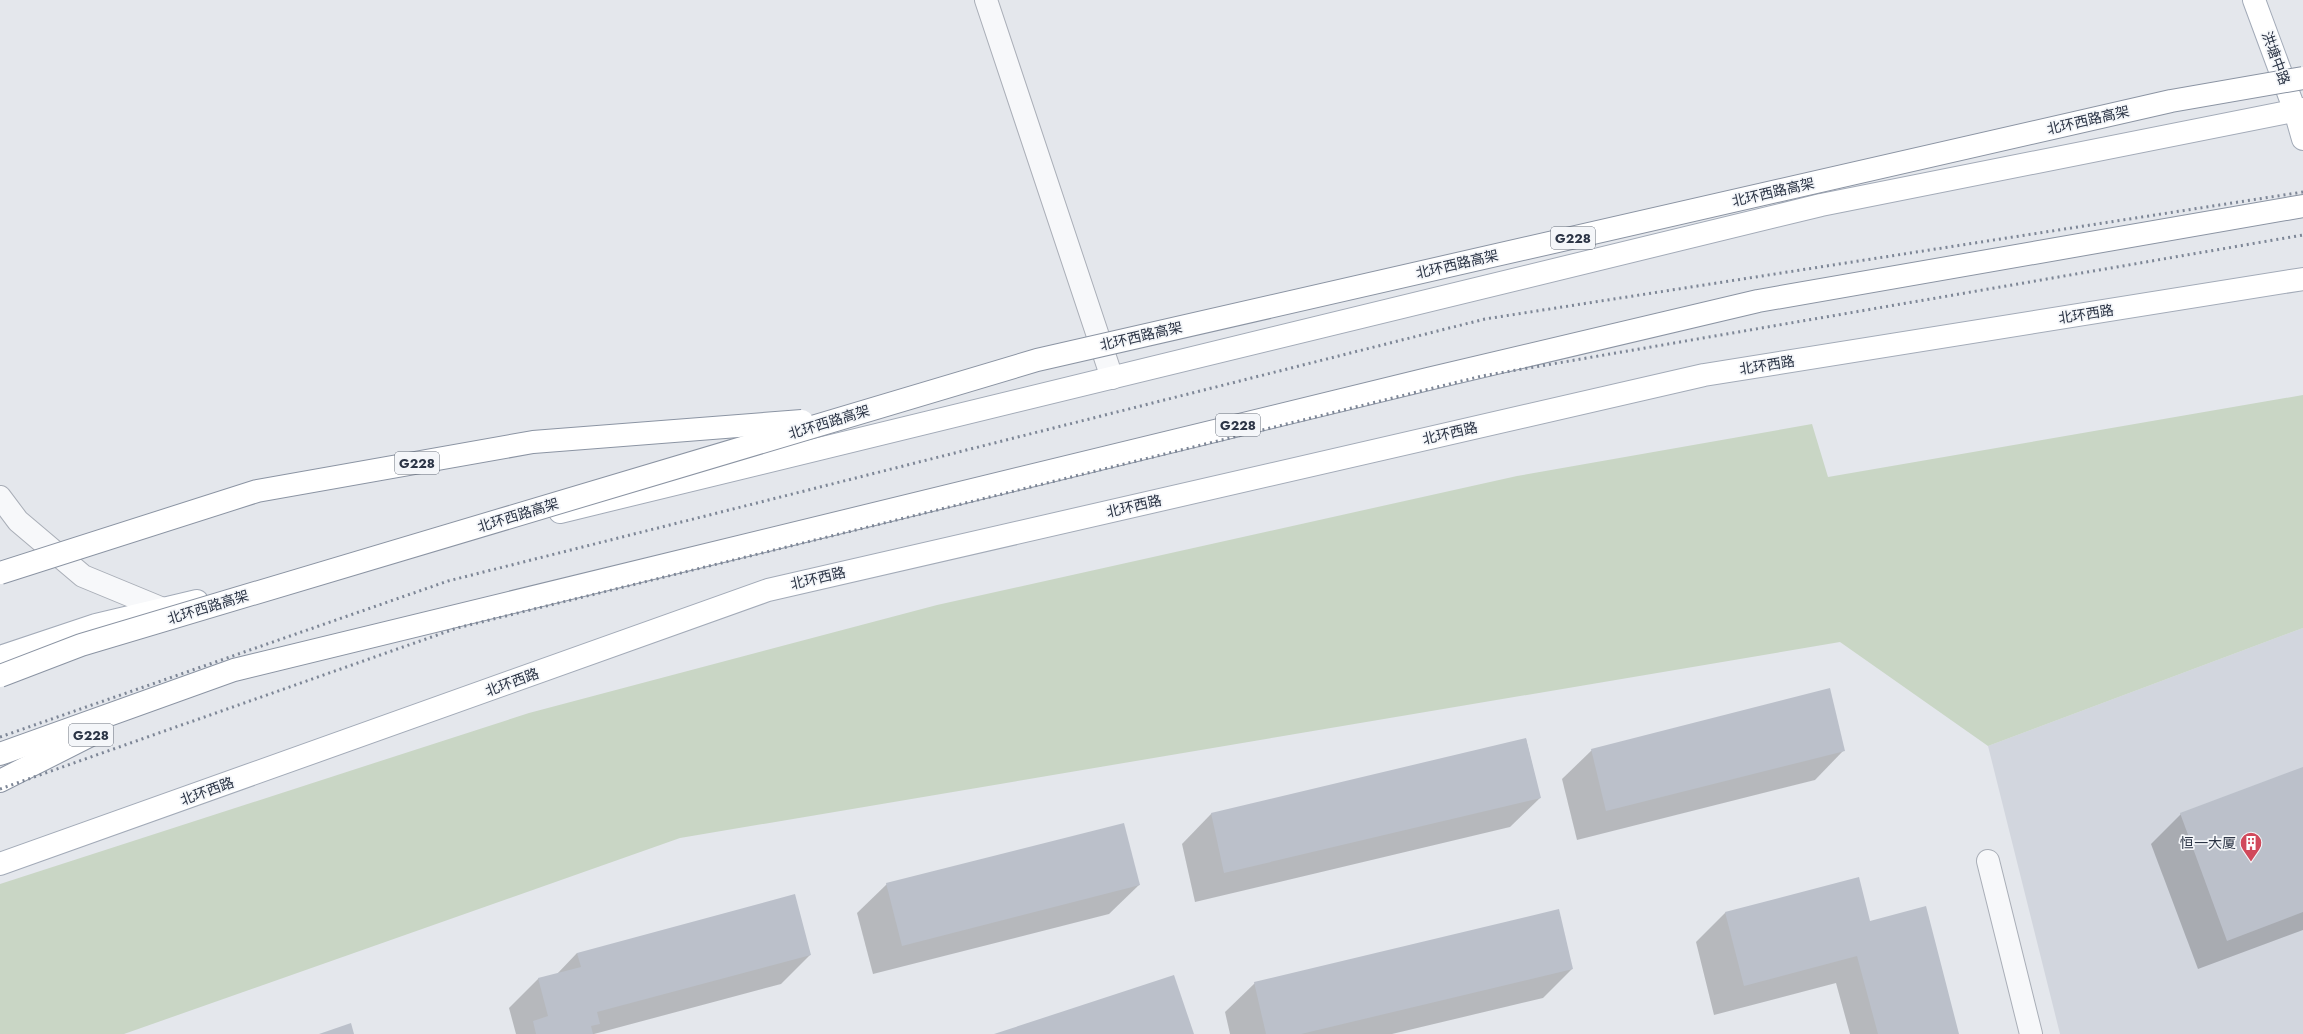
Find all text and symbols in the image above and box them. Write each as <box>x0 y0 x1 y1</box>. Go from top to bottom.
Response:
street label: 洪塘中路 <box>2257 28 2295 88</box>
street label: 北环西路高架 <box>2045 101 2131 139</box>
street label: 北环西路高架 <box>1730 173 1816 211</box>
road number: G228 <box>1551 227 1595 249</box>
street label: 北环西路高架 <box>1414 245 1500 283</box>
street label: 北环西路 <box>2057 300 2115 328</box>
street label: 北环西路高架 <box>1098 317 1184 355</box>
street label: 北环西路 <box>1738 351 1796 379</box>
street label: 北环西路高架 <box>786 400 872 444</box>
road number: G228 <box>1216 414 1260 436</box>
street label: 北环西路 <box>1420 417 1480 449</box>
road number: G228 <box>395 452 439 474</box>
street label: 北环西路 <box>1104 490 1164 522</box>
street label: 北环西路高架 <box>475 493 561 537</box>
street label: 北环西路 <box>788 562 848 594</box>
street label: 北环西路高架 <box>165 585 251 629</box>
street label: 北环西路 <box>482 663 542 701</box>
road number: G228 <box>69 724 113 746</box>
street label: 北环西路 <box>177 772 237 810</box>
building icon: 恒一大厦 <box>2238 830 2264 863</box>
place label: 恒一大厦 <box>2180 833 2236 853</box>

